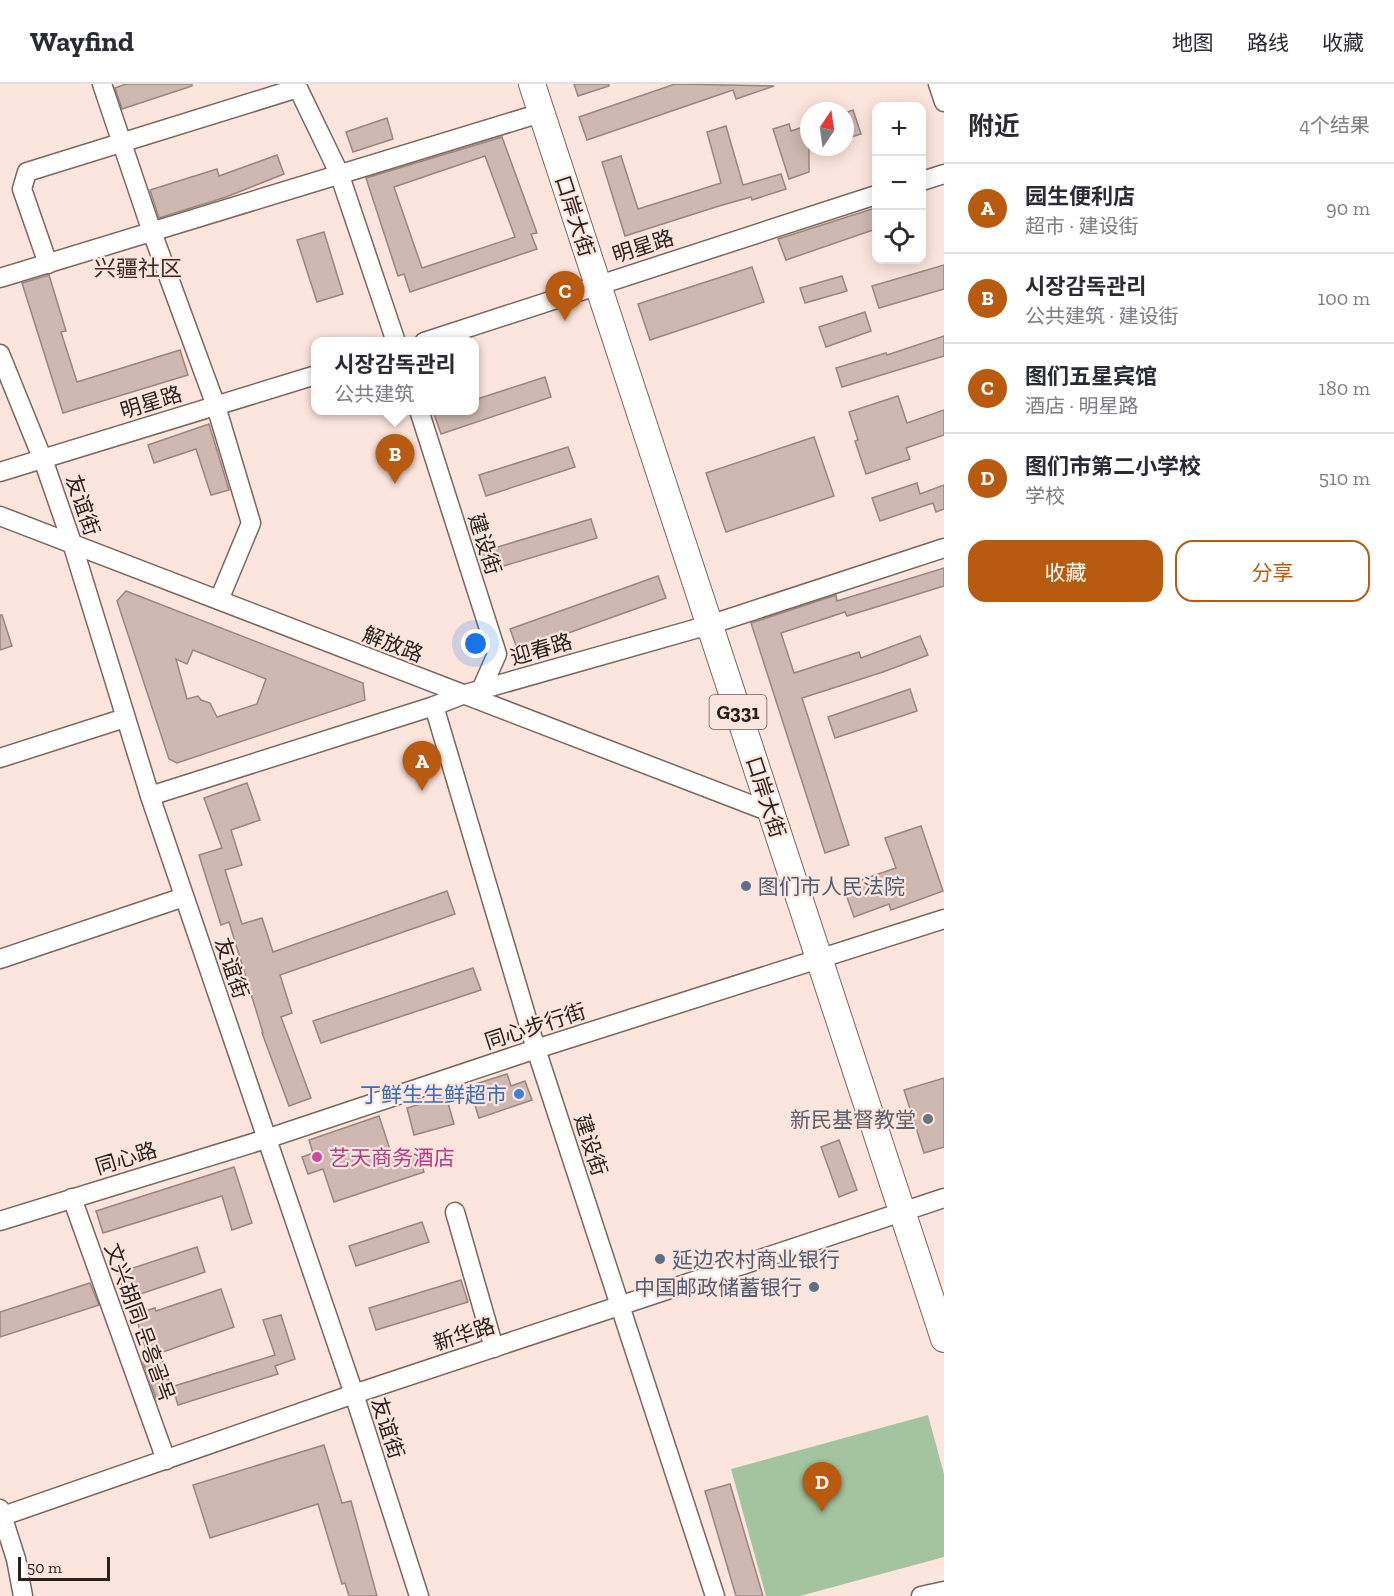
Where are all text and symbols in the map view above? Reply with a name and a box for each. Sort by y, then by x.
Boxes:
text: Wayfind [30,25,134,58]
text: 地图 [1172,30,1214,55]
text: 路线 [1247,30,1289,55]
text: 收藏 [1322,30,1364,55]
north arrow [800,102,854,156]
map controls [872,102,926,264]
button: + [872,102,926,156]
text: 附近 [968,110,1020,142]
text: 4个结果 [1299,113,1370,137]
button: − [872,156,926,210]
street label: 口岸大街 [550,172,600,260]
text: 园生便利店 [1025,183,1135,210]
text: A [981,196,994,220]
text: 90 m [1326,196,1370,220]
button: locate [872,210,926,264]
text: 超市 · 建设街 [1025,214,1138,238]
street label: 明星路 [609,224,677,268]
district label: 兴疆社区 [94,255,182,282]
pin: C [546,272,584,321]
text: 시장감독관리 [1025,273,1146,300]
text: B [981,286,994,310]
text: 100 m [1317,286,1370,310]
text: 公共建筑 · 建设街 [1025,304,1178,328]
popup [311,337,479,415]
text: 시장감독관리 [334,351,456,378]
text: 图们五星宾馆 [1025,363,1157,390]
text: C [981,376,994,400]
text: 180 m [1318,376,1370,400]
street label: 明星路 [117,381,185,423]
text: 公共建筑 [334,382,414,406]
text: 酒店 · 明星路 [1025,394,1138,418]
pin: B [376,434,414,484]
text: 图们市第二小学校 [1025,453,1201,480]
text: D [981,466,994,490]
text: 510 m [1319,466,1370,490]
street label: 友谊街 [61,471,105,539]
text: 学校 [1025,484,1065,508]
street label: 建设街 [463,510,507,578]
button: 收藏 [968,540,1163,602]
button: 分享 [1175,540,1370,602]
street label: 解放路 [359,621,427,667]
street label: 迎春路 [507,628,575,670]
your location [461,629,490,658]
road number: G331 [710,695,766,729]
pin: A [402,742,442,791]
street label: 口岸大街 [741,753,791,841]
place label: 图们市人民法院 [758,874,905,899]
marker: 图们市人民法院 [739,879,753,893]
street label: 友谊街 [210,934,254,1002]
street label: 同心步行街 [481,998,589,1054]
place label: 丁鲜生生鲜超市 [360,1082,507,1107]
marker: 丁鲜生生鲜超市 [512,1087,526,1101]
place label: 新民基督教堂 [790,1107,916,1132]
street label: 建设街 [569,1111,613,1179]
marker: 新民基督教堂 [921,1112,935,1126]
street label: 同心路 [92,1137,160,1179]
place label: 艺天商务酒店 [329,1145,455,1170]
marker: 艺天商务酒店 [310,1150,324,1164]
street label: 文兴胡同 문흥골목 [100,1240,180,1404]
place label: 延边农村商业银行 [672,1247,840,1272]
marker: 延边农村商业银行 [653,1252,667,1266]
place label: 中国邮政储蓄银行 [634,1275,802,1300]
marker: 中国邮政储蓄银行 [807,1280,821,1294]
street label: 新华路 [430,1312,498,1356]
street label: 友谊街 [366,1394,410,1462]
pin: D [802,1462,842,1512]
scale bar [18,1554,110,1582]
text: 50 m [27,1558,62,1577]

